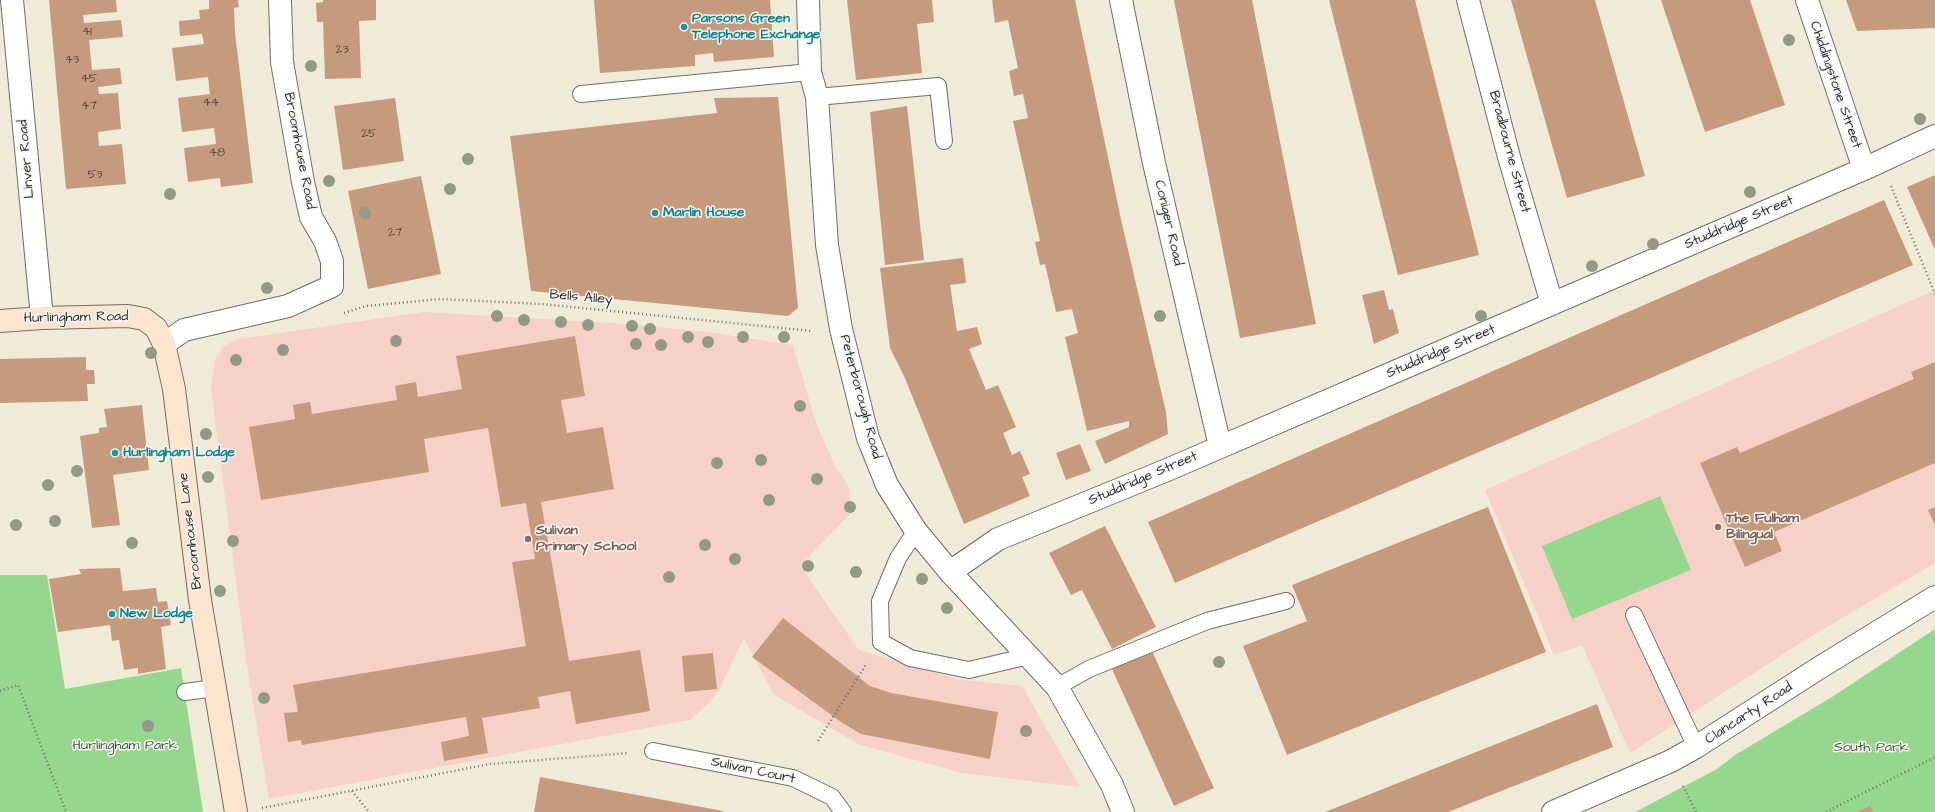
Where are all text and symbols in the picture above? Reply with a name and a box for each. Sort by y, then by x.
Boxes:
place label: Parsons Green Telephone Exchange [692,11,820,44]
street label: Chiddingstone Street [1805,19,1865,151]
marker: Parsons Green Telephone Exchange [679,22,689,32]
house number: 41 [82,25,92,39]
house number: 23 [336,43,348,57]
house number: 43 [65,53,79,67]
house number: 45 [81,72,97,86]
street label: Bradbourne Street [1485,89,1533,215]
street label: Broomhouse Road [279,91,319,211]
house number: 44 [203,96,219,110]
house number: 47 [81,99,97,113]
street label: Linver Road [15,119,39,199]
house number: 25 [361,127,377,141]
house number: 48 [209,146,225,160]
house number: 53 [88,168,102,182]
street label: Coniger Road [1150,179,1186,267]
street label: Studdridge Street [1682,192,1796,254]
place label: Marlin House [663,205,744,221]
marker: Marlin House [650,208,660,218]
house number: 27 [388,226,402,240]
street label: Bells Alley [549,287,613,309]
street label: Hurlingham Road [24,309,128,327]
street label: Studdridge Street [1384,321,1498,383]
street label: Peterborough Road [835,333,885,461]
place label: Hurlingham Lodge [123,445,235,461]
marker: Hurlingham Lodge [110,448,120,458]
street label: Studdridge Street [1086,448,1200,510]
street label: Broomhouse Lane [175,471,207,591]
place label: The Fulham Bilingual [1726,511,1799,544]
marker: The Fulham Bilingual [1713,522,1723,532]
place label: Sulivan Primary School [536,523,637,556]
marker: Sulivan Primary School [523,534,533,544]
place label: New Lodge [120,606,193,622]
marker: New Lodge [107,609,117,619]
street label: Clancarty Road [1702,679,1796,749]
park label: Hurlingham Park [73,738,177,754]
park label: South Park [1834,740,1908,756]
street label: Sulivan Court [709,754,797,788]

